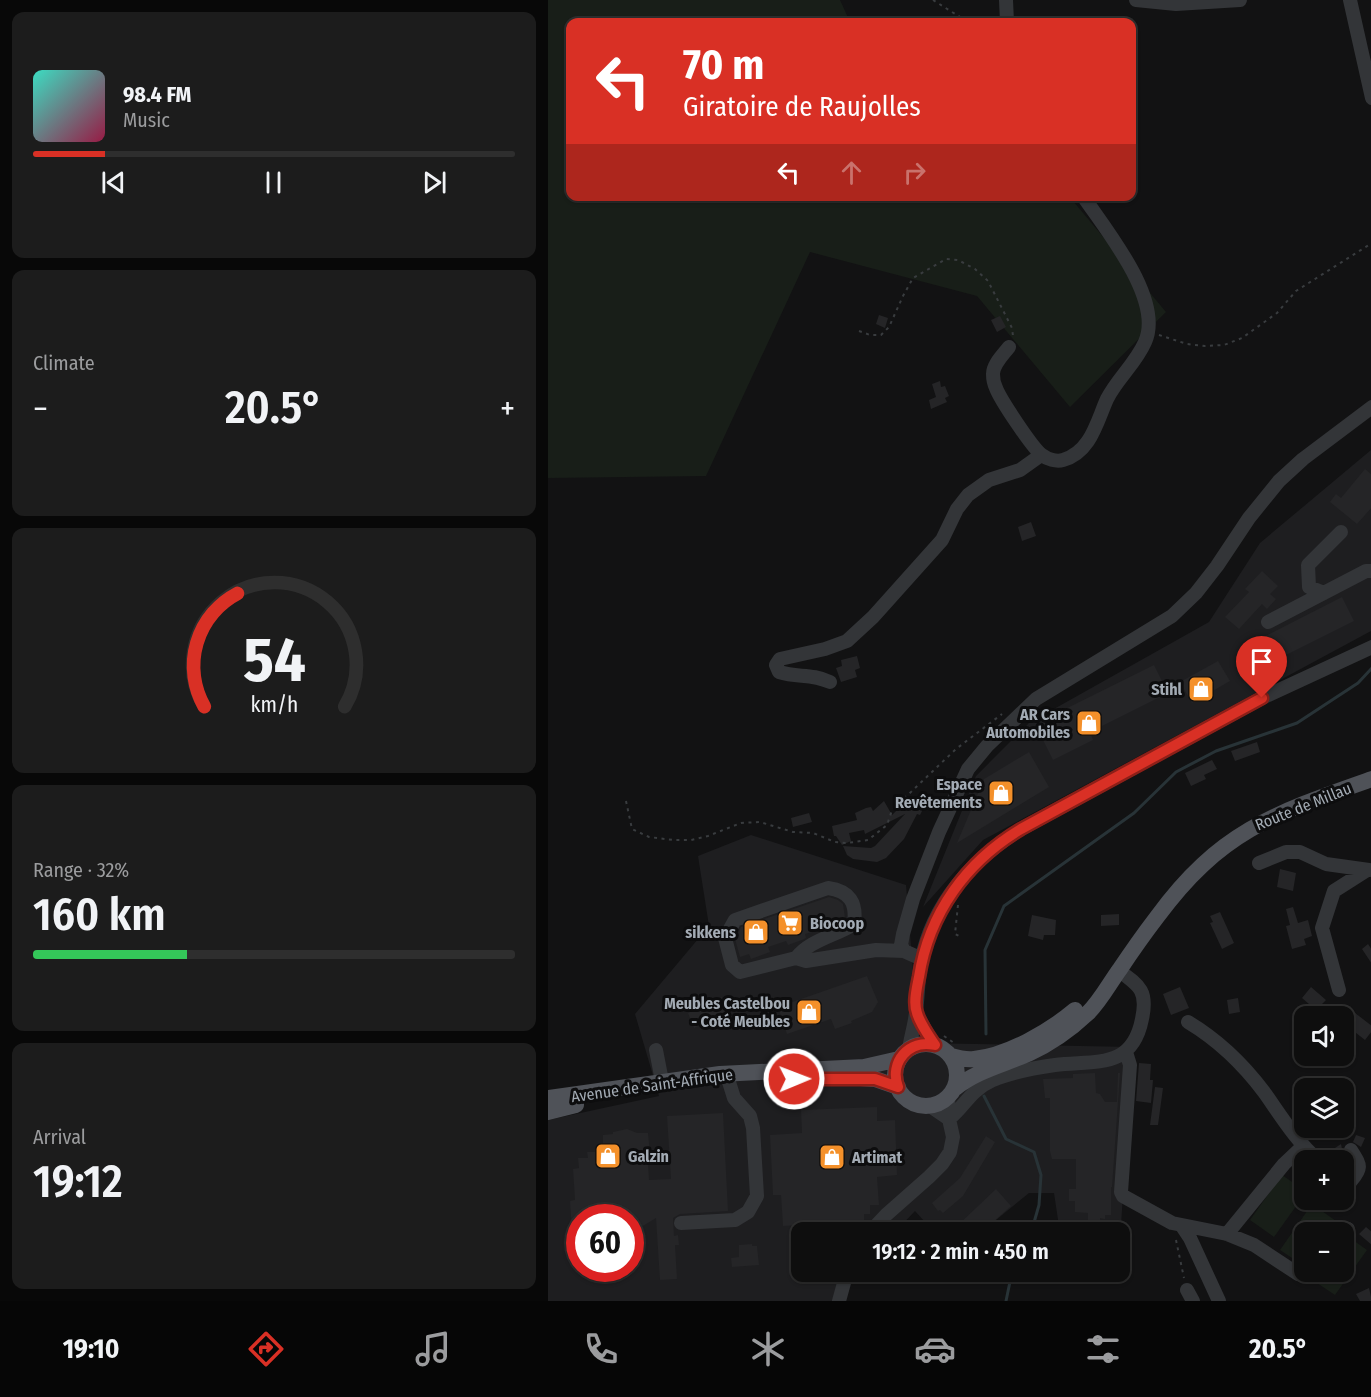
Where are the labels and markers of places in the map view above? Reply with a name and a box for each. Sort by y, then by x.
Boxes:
pin [1236,636,1287,698]
shop icon: Stihl [1186,674,1216,704]
place label: Stihl [1151,680,1183,699]
place label: AR Cars Automobiles [985,705,1070,742]
shop icon: AR Cars Automobiles [1074,708,1104,738]
place label: Espace Revêtements [895,775,982,812]
shop icon: Espace Revêtements [986,778,1016,808]
supermarket icon: Biocoop [775,908,805,938]
place label: Biocoop [810,914,864,933]
shop icon: sikkens [741,917,771,947]
place label: sikkens [685,923,736,942]
place label: Meubles Castelbou - Coté Meubles [664,994,790,1031]
shop icon: Meubles Castelbou - Coté Meubles [794,997,824,1027]
shop icon: Galzin [593,1141,623,1171]
shop icon: Artimat [817,1142,847,1172]
place label: Galzin [628,1147,669,1166]
place label: Artimat [851,1148,902,1167]

